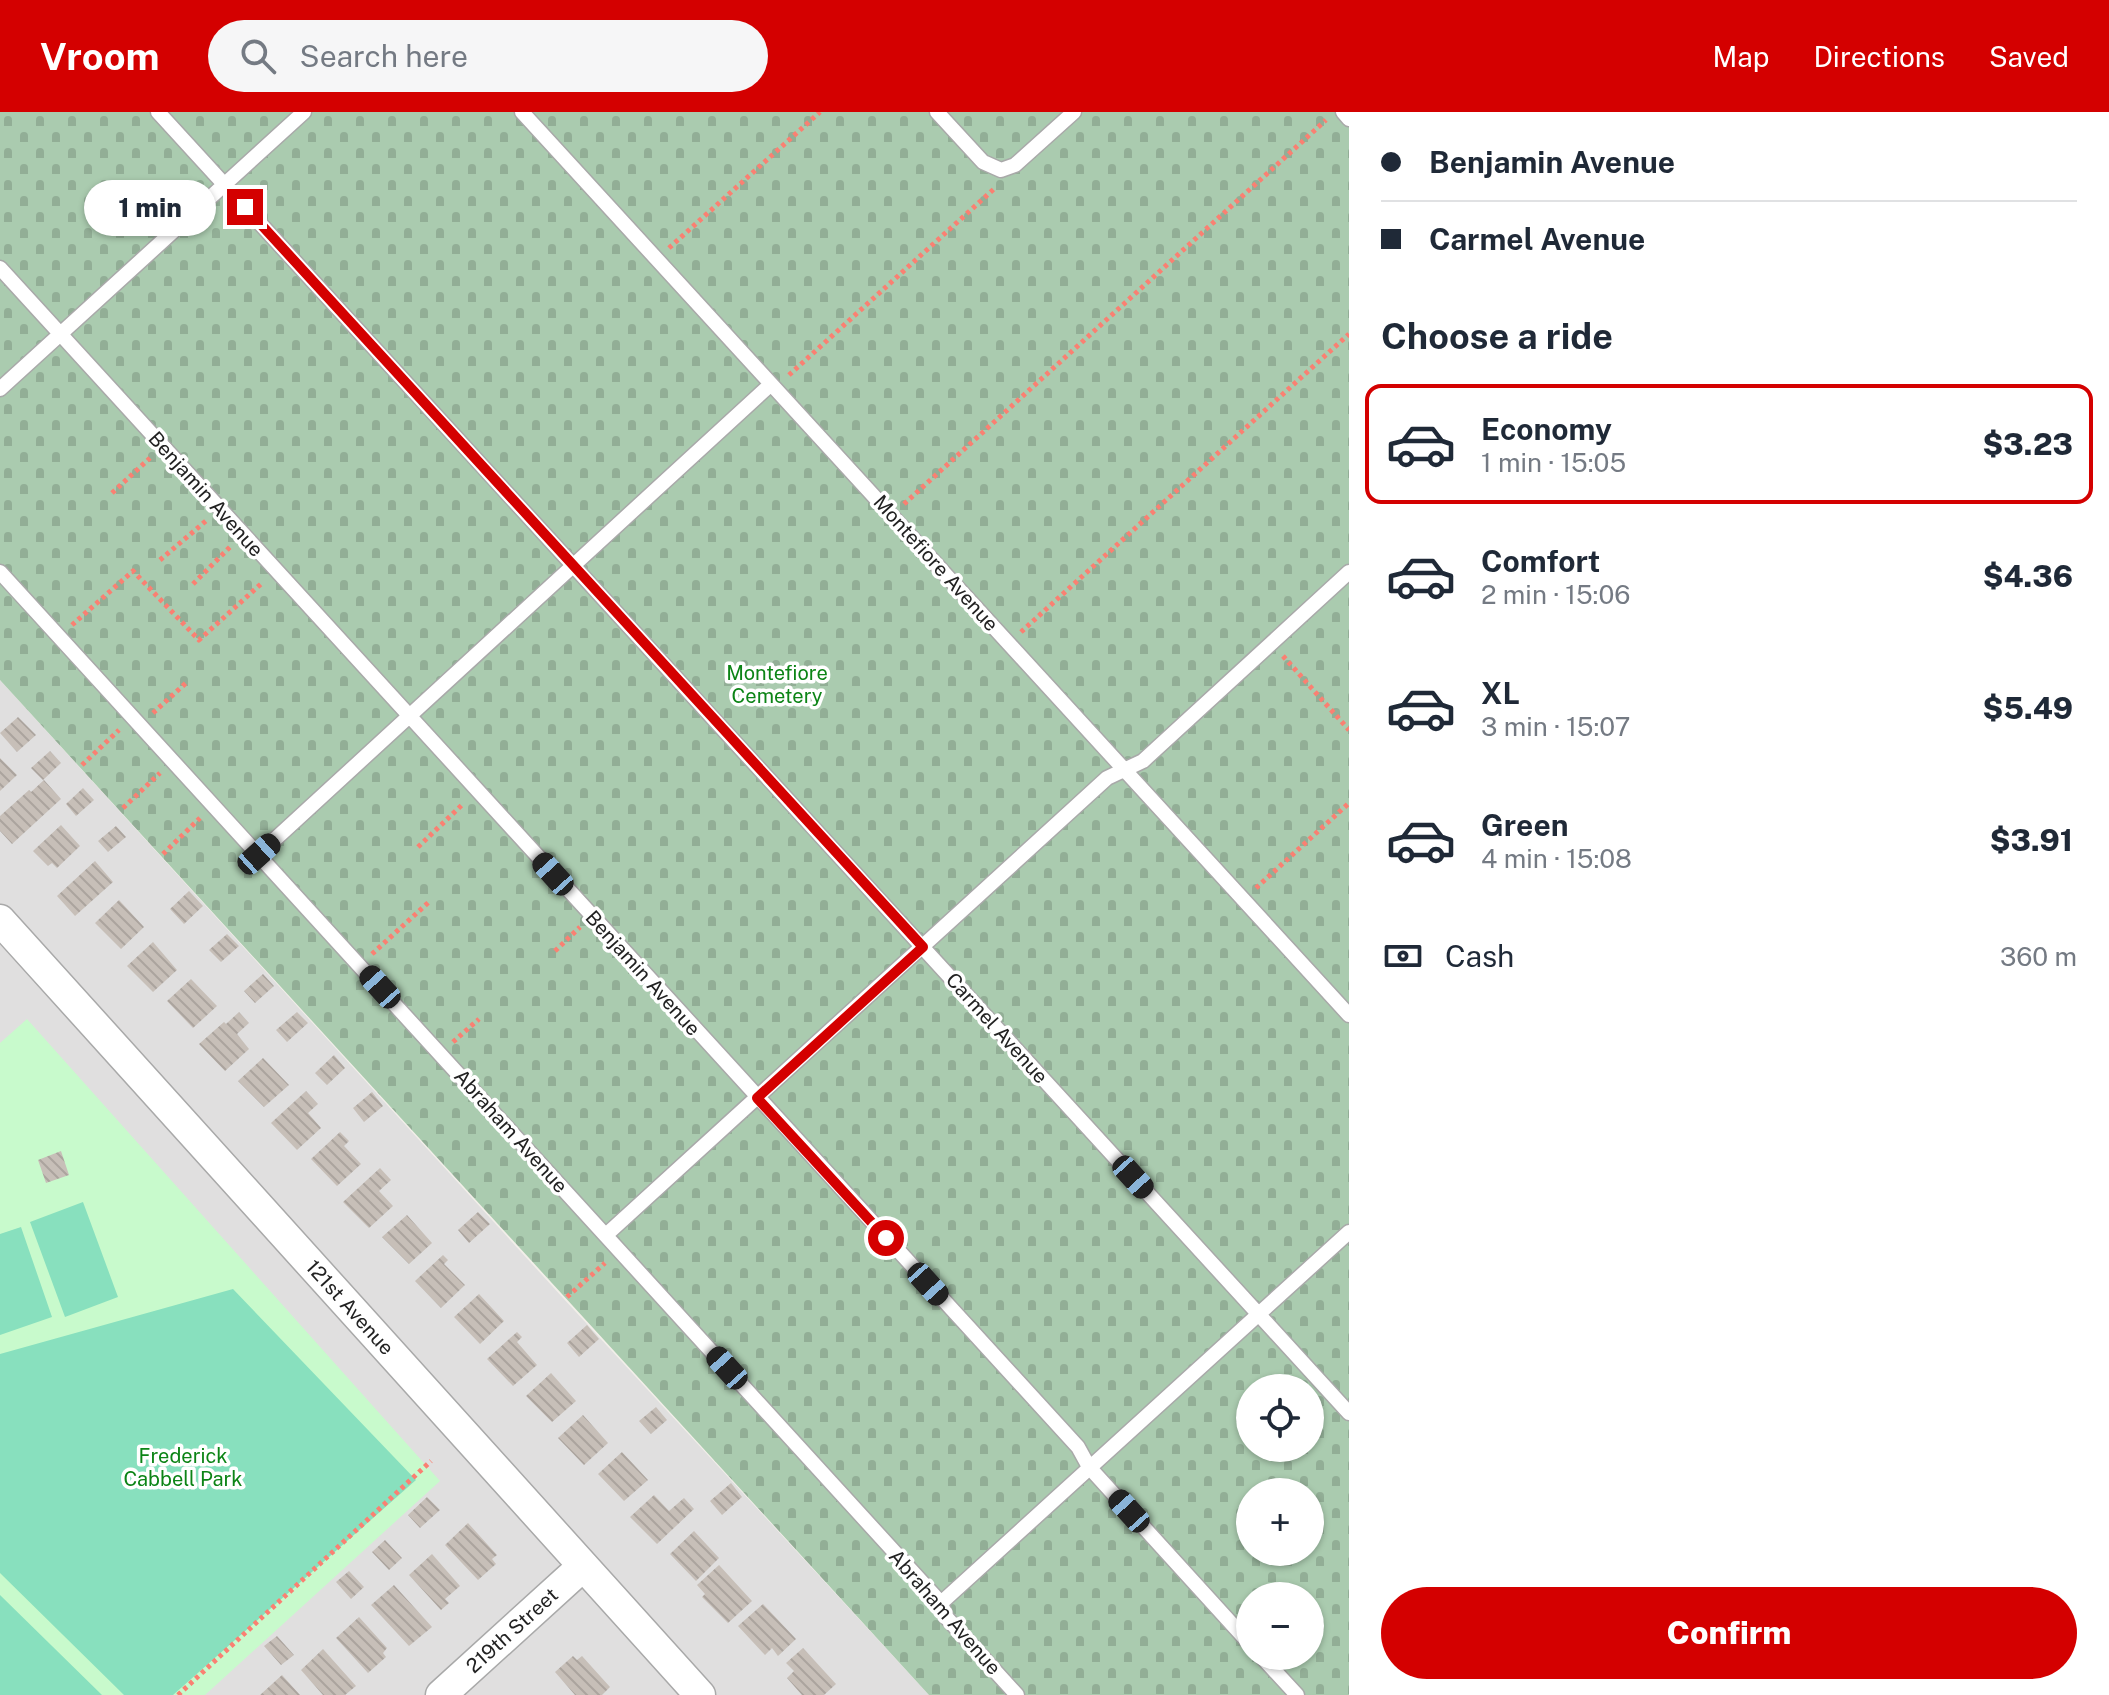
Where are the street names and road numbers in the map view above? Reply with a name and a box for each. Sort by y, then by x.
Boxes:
street label: Benjamin Avenue [144,426,268,562]
street label: Montefiore Avenue [869,490,1003,636]
street label: Benjamin Avenue [581,905,705,1041]
street label: Carmel Avenue [941,968,1053,1088]
street label: Abraham Avenue [449,1064,573,1198]
street label: 121st Avenue [301,1255,399,1360]
street label: Abraham Avenue [884,1544,1006,1680]
street label: 219th Street [461,1583,563,1678]

